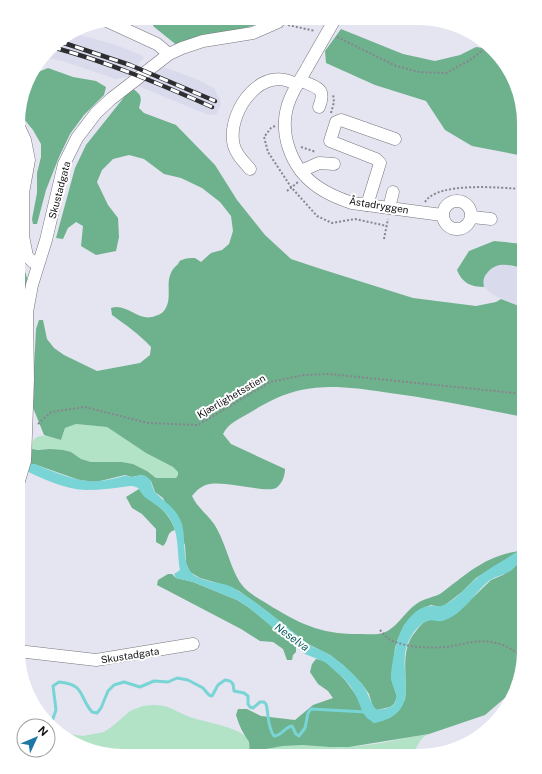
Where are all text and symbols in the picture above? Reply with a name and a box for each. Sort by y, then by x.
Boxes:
street label: Skustadgata [46,160,72,220]
street label: Åstadryggen [348,194,410,216]
street label: Kjærlighetsstien [195,371,268,420]
water label: Neselva [273,621,312,653]
street label: Skustadgata [100,644,160,666]
north arrow [16,718,56,758]
text: N [36,724,50,738]

